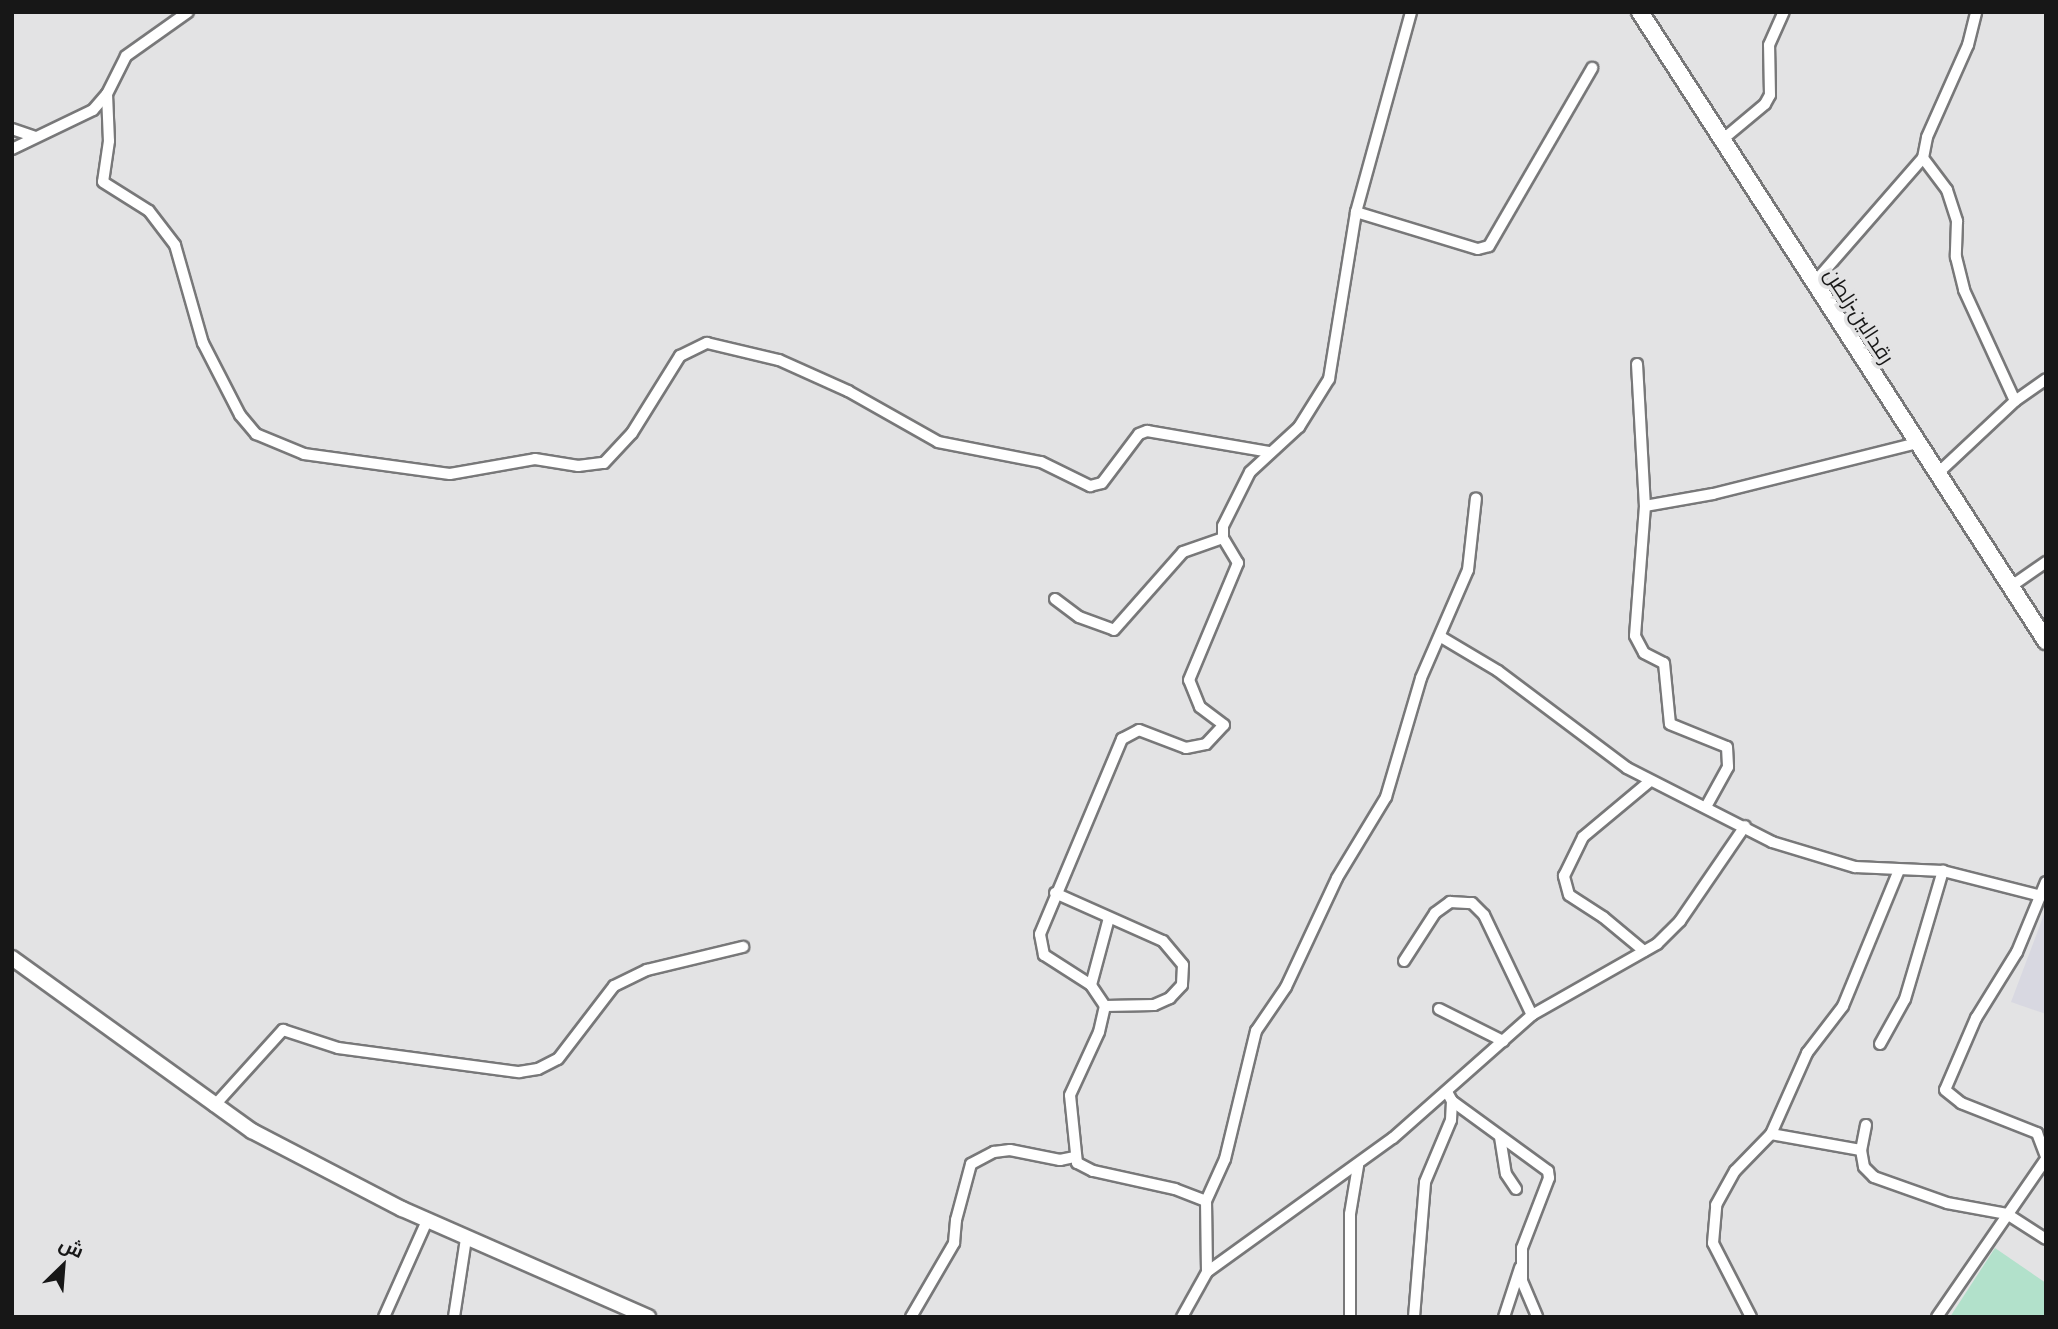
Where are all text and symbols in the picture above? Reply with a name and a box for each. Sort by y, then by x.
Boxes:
street label: رقدالين-زلطن [1819,263,1899,369]
text: ش [55,1230,88,1264]
north arrow [28,1231,98,1301]

